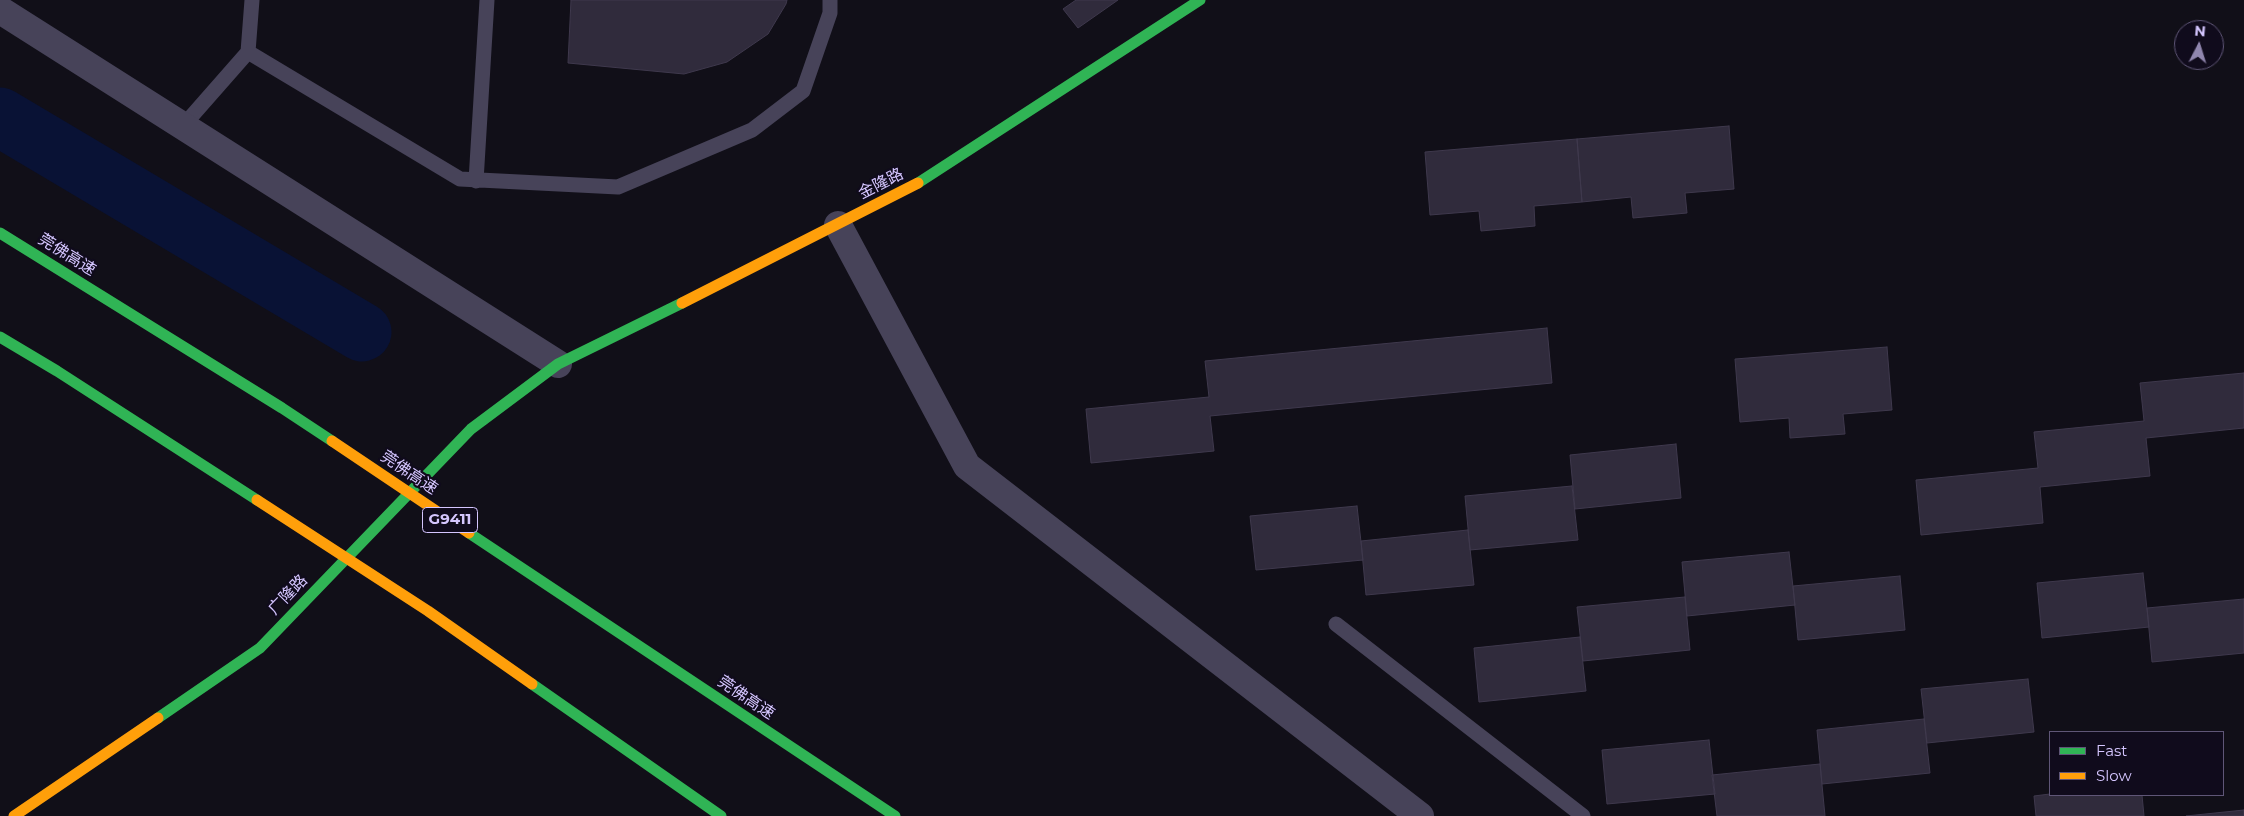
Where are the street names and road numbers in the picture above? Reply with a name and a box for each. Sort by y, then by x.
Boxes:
street label: 金隆路 [855,165,907,203]
street label: 莞佛高速 [35,230,99,280]
street label: 莞佛高速 [377,447,441,499]
road number: G9411 [422,508,478,532]
street label: 广隆路 [264,571,312,619]
street label: 莞佛高速 [714,672,778,724]

